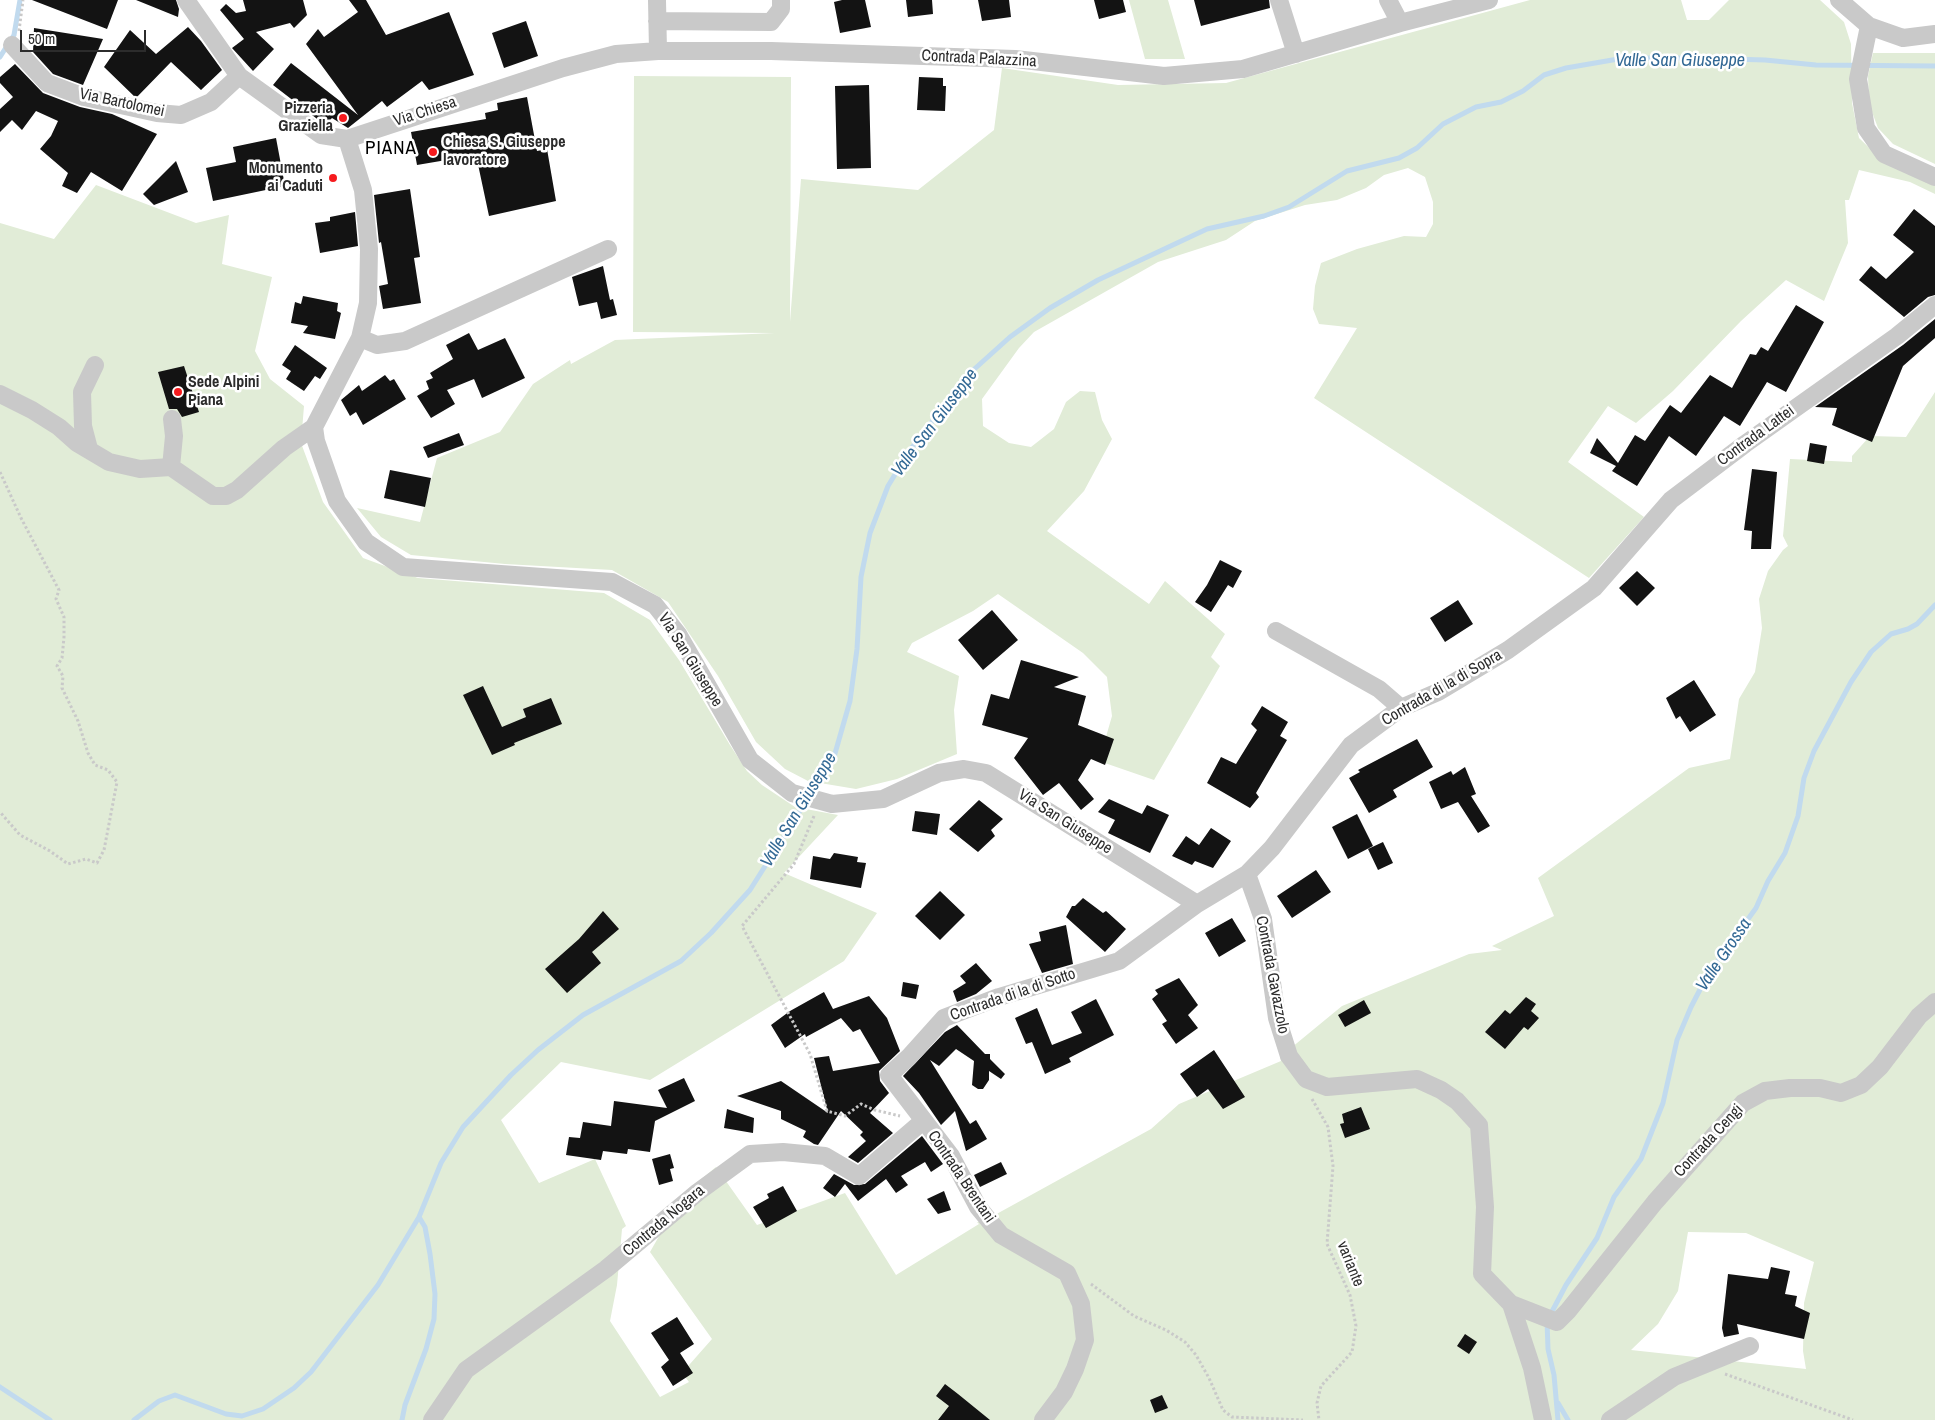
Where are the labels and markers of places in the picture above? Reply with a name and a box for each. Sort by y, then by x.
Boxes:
place label: Pizzeria Graziella [278,99,333,137]
marker: Pizzeria Graziella [337,112,349,124]
place label: Chiesa S. Giuseppe lavoratore [443,133,566,171]
marker: Chiesa S. Giuseppe lavoratore [427,146,439,158]
place label: Monumento ai Caduti [249,159,323,197]
marker: Monumento ai Caduti [327,172,339,184]
place label: Sede Alpini Piana [188,373,259,411]
marker: Sede Alpini Piana [172,386,184,398]

